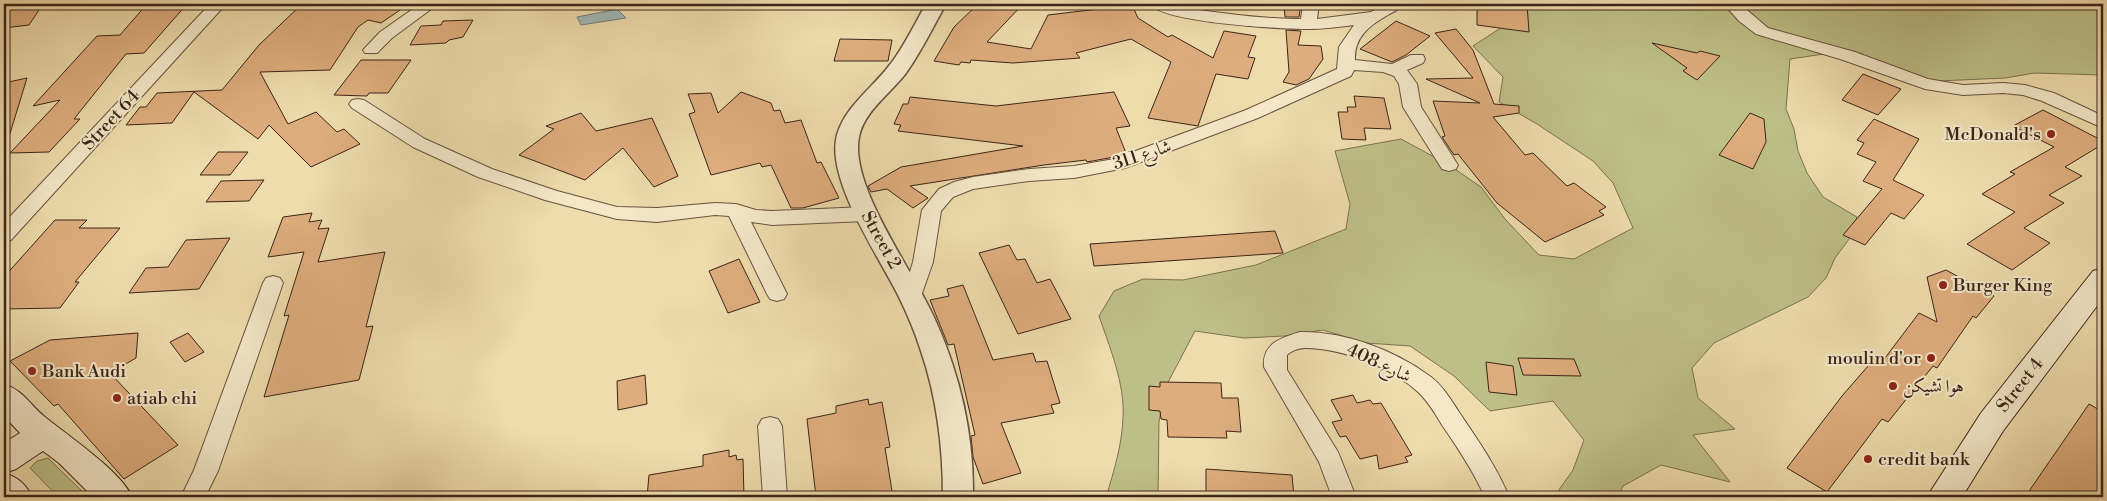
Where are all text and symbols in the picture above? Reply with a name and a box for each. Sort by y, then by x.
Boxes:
street label: Street 64 [77,85,145,155]
place label: McDonald's [1945,123,2041,146]
marker: McDonald's [2045,128,2057,140]
street label: شارع 311 [1110,135,1175,178]
street label: Street 2 [856,207,906,273]
place label: Burger King [1952,274,2053,297]
marker: Burger King [1937,279,1949,291]
street label: شارع 408 [1342,338,1415,391]
place label: moulin d'or [1827,347,1921,370]
marker: moulin d'or [1925,352,1937,364]
street label: Street 4 [1991,353,2049,417]
place label: Bank Audi [41,360,126,383]
marker: Bank Audi [26,365,38,377]
place label: هوا تشيكن [1903,375,1964,398]
marker: هوا تشيكن [1887,380,1899,392]
place label: atiab chi [127,387,197,410]
marker: atiab chi [111,392,123,404]
place label: credit bank [1878,448,1971,471]
marker: credit bank [1862,453,1874,465]

